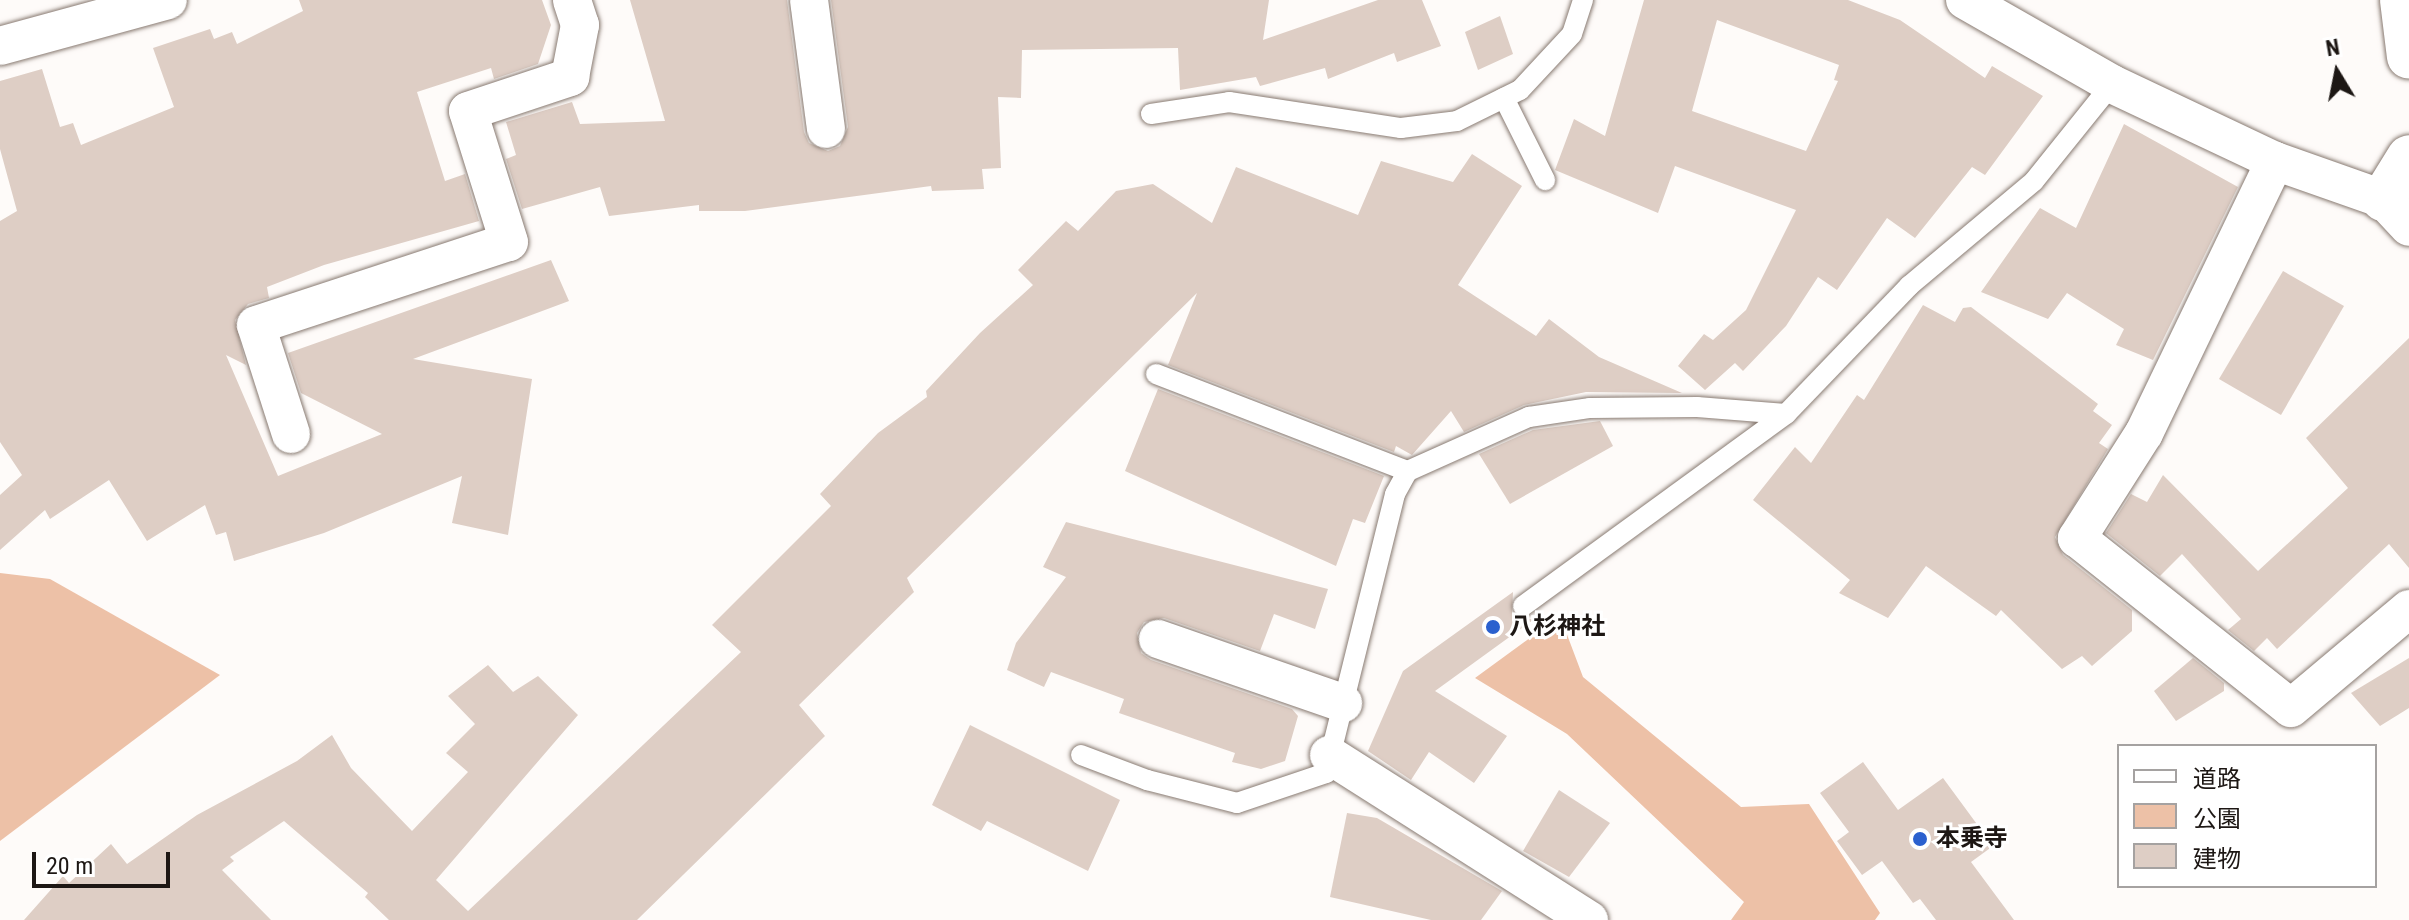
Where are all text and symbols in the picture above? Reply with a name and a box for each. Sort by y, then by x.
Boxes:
north arrow [2297,32,2377,112]
text: N [2324,34,2342,61]
place label: 八杉神社 [1509,613,1605,641]
marker: 八杉神社 [1484,618,1502,636]
legend [2117,744,2377,888]
text: 道路 [2193,765,2241,793]
text: 公園 [2193,805,2241,833]
place label: 本乗寺 [1936,825,2008,853]
marker: 本乗寺 [1911,830,1929,848]
scale bar [36,836,174,886]
text: 建物 [2193,845,2241,873]
text: 20 m [46,852,93,880]

